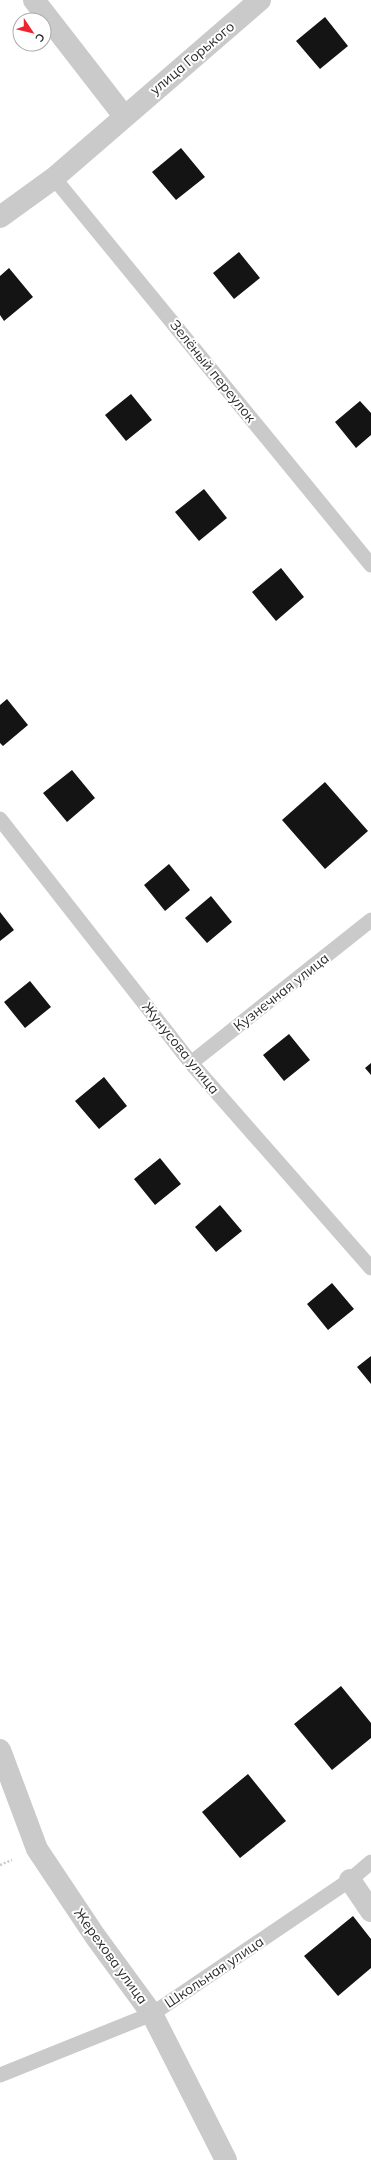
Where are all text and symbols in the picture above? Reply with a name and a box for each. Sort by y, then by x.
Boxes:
north arrow [12,12,52,52]
street label: улица Горького [146,17,238,99]
text: С [32,31,48,45]
street label: Зелёный переулок [166,316,260,426]
street label: Кузнечная улица [230,949,332,1035]
street label: Жунусова улица [138,998,224,1098]
street label: Жерехова улица [70,1905,152,2007]
street label: Школьная улица [161,1932,267,2012]

